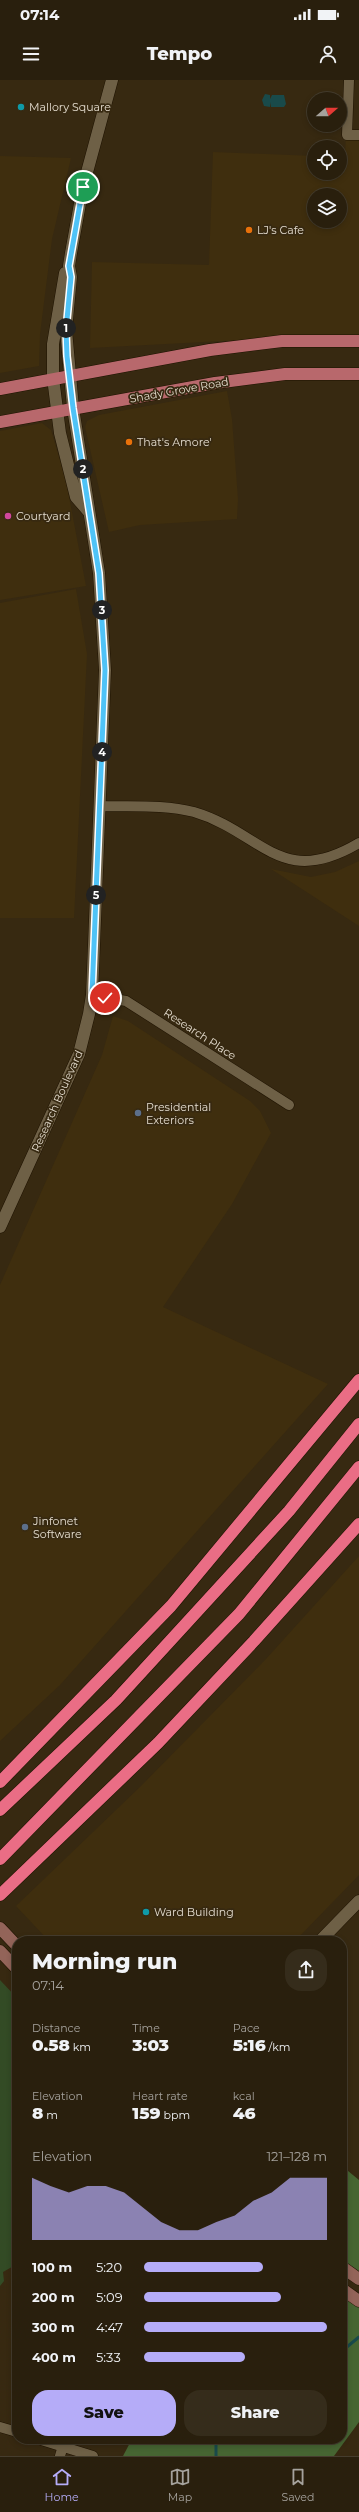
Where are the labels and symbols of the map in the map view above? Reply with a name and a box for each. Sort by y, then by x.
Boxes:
north arrow [307,92,347,132]
place label: Mallory Square [29,100,111,114]
marker: Mallory Square [16,102,26,112]
pin [66,170,100,204]
place label: LJ's Cafe [257,223,304,237]
marker: LJ's Cafe [244,225,254,235]
pin: 1 [56,318,76,338]
street label: Shady Grove Road [128,374,230,406]
place label: That's Amore' [137,435,212,449]
marker: That's Amore' [124,437,134,447]
pin: 2 [73,459,93,479]
place label: Courtyard [16,509,70,523]
marker: Courtyard [3,511,13,521]
pin: 3 [92,600,112,620]
pin: 4 [92,742,112,762]
pin: 5 [86,885,106,905]
pin [88,981,122,1015]
street label: Research Place [161,1005,239,1063]
street label: Research Boulevard [28,1048,86,1154]
place label: Presidential Exteriors [146,1100,211,1127]
marker: Presidential Exteriors [133,1108,143,1118]
place label: Jinfonet Software [32,1514,82,1541]
marker: Jinfonet Software [20,1522,30,1532]
place label: Ward Building [154,1905,234,1919]
marker: Ward Building [141,1907,151,1917]

